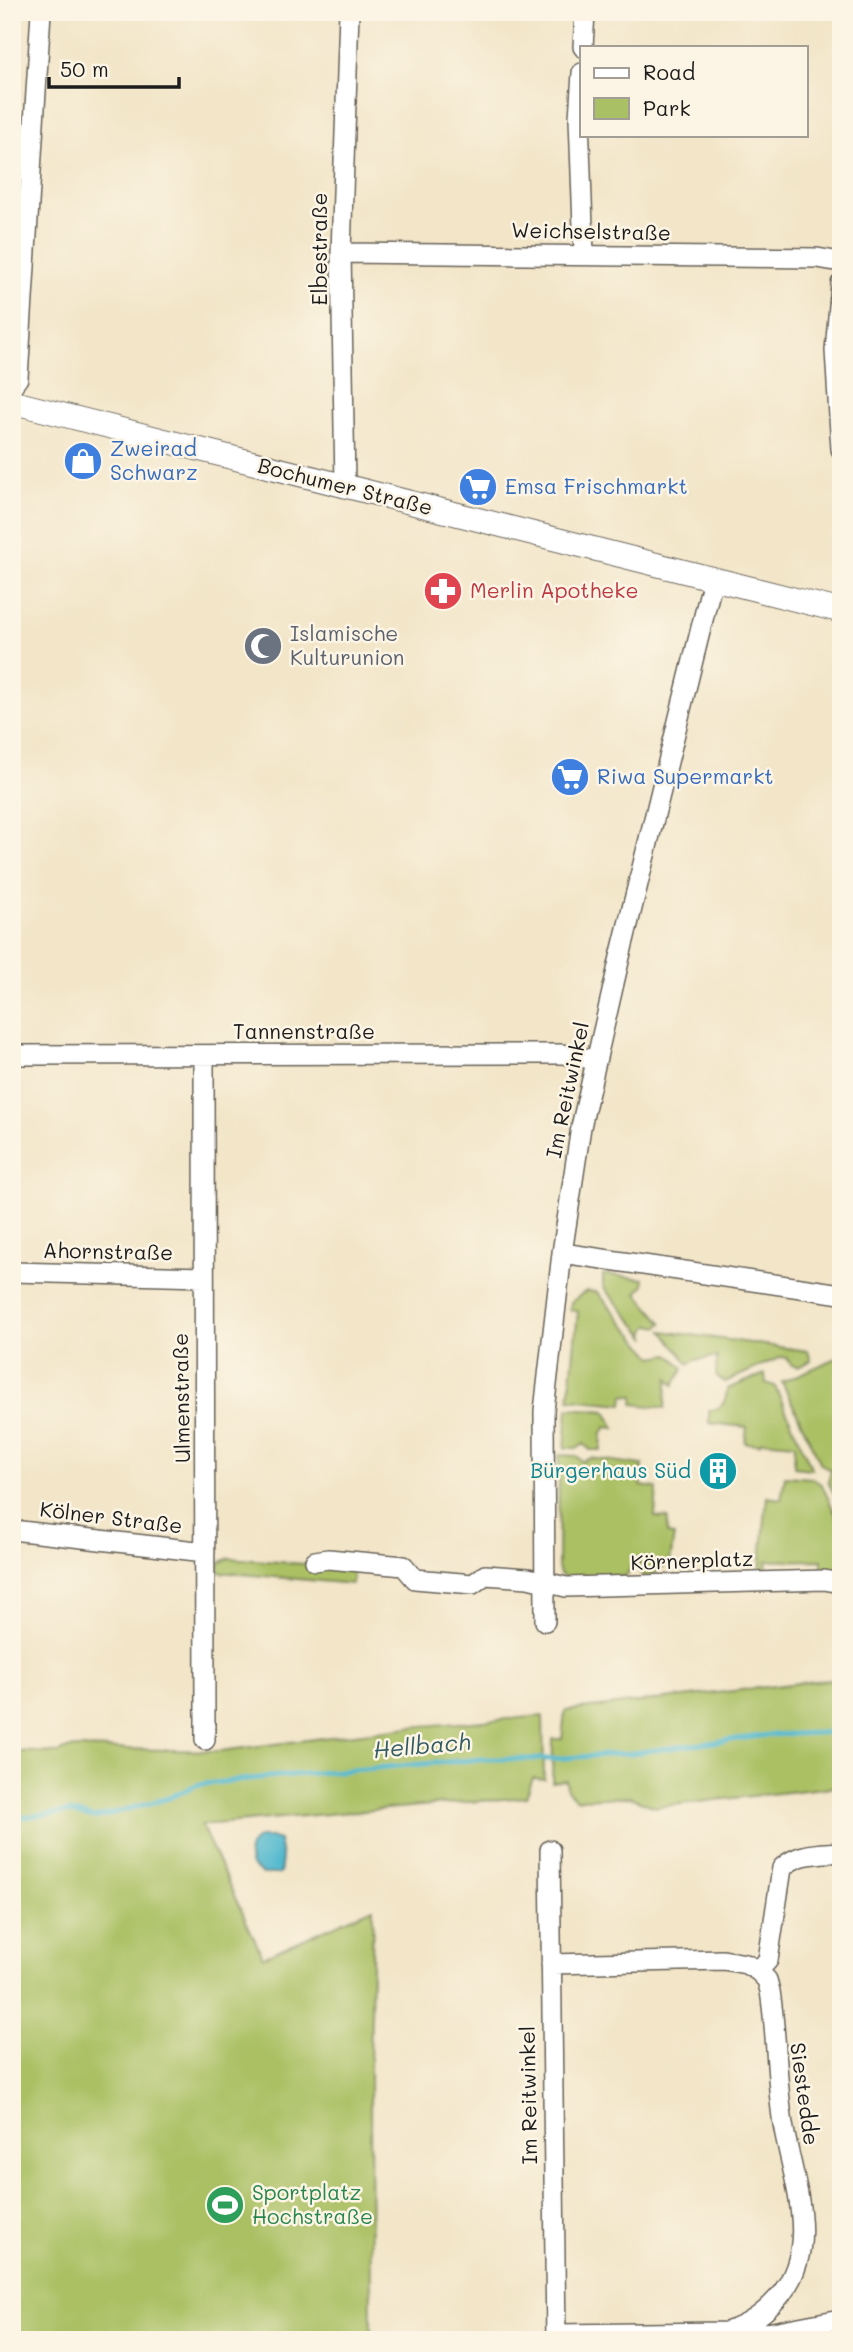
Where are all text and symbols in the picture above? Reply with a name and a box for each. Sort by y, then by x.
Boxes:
scale bar [49,46,178,90]
legend [580,46,808,136]
text: 50 m [60,55,109,82]
text: Road [643,58,695,85]
text: Park [643,94,691,121]
street label: Elbestraße [305,192,332,306]
street label: Weichselstraße [511,216,671,245]
place label: Zweirad Schwarz [110,434,198,485]
shop icon: Zweirad Schwarz [62,440,104,482]
street label: Bochumer Straße [255,451,436,520]
supermarket icon: Emsa Frischmarkt [457,466,499,508]
place label: Emsa Frischmarkt [505,472,688,499]
pharmacy icon: Merlin Apotheke [422,570,464,612]
place label: Merlin Apotheke [470,576,639,603]
place label: Islamische Kulturunion [290,619,404,670]
mosque icon: Islamische Kulturunion [242,625,284,667]
supermarket icon: Riwa Supermarkt [549,756,591,798]
place label: Riwa Supermarkt [597,762,774,789]
street label: Tannenstraße [233,1017,375,1044]
street label: Im Reitwinkel [539,1019,594,1160]
street label: Ahornstraße [43,1236,173,1265]
street label: Ulmenstraße [166,1333,195,1463]
building icon: Bürgerhaus Süd [697,1450,739,1492]
place label: Bürgerhaus Süd [530,1456,691,1483]
street label: Kölner Straße [38,1494,184,1539]
street label: Körnerplatz [630,1544,754,1575]
water label: Hellbach [372,1726,472,1764]
street label: Im Reitwinkel [513,2026,542,2165]
street label: Siestedde [785,2041,826,2147]
place label: Sportplatz Hochstraße [252,2178,373,2229]
sports icon: Sportplatz Hochstraße [204,2184,246,2226]

